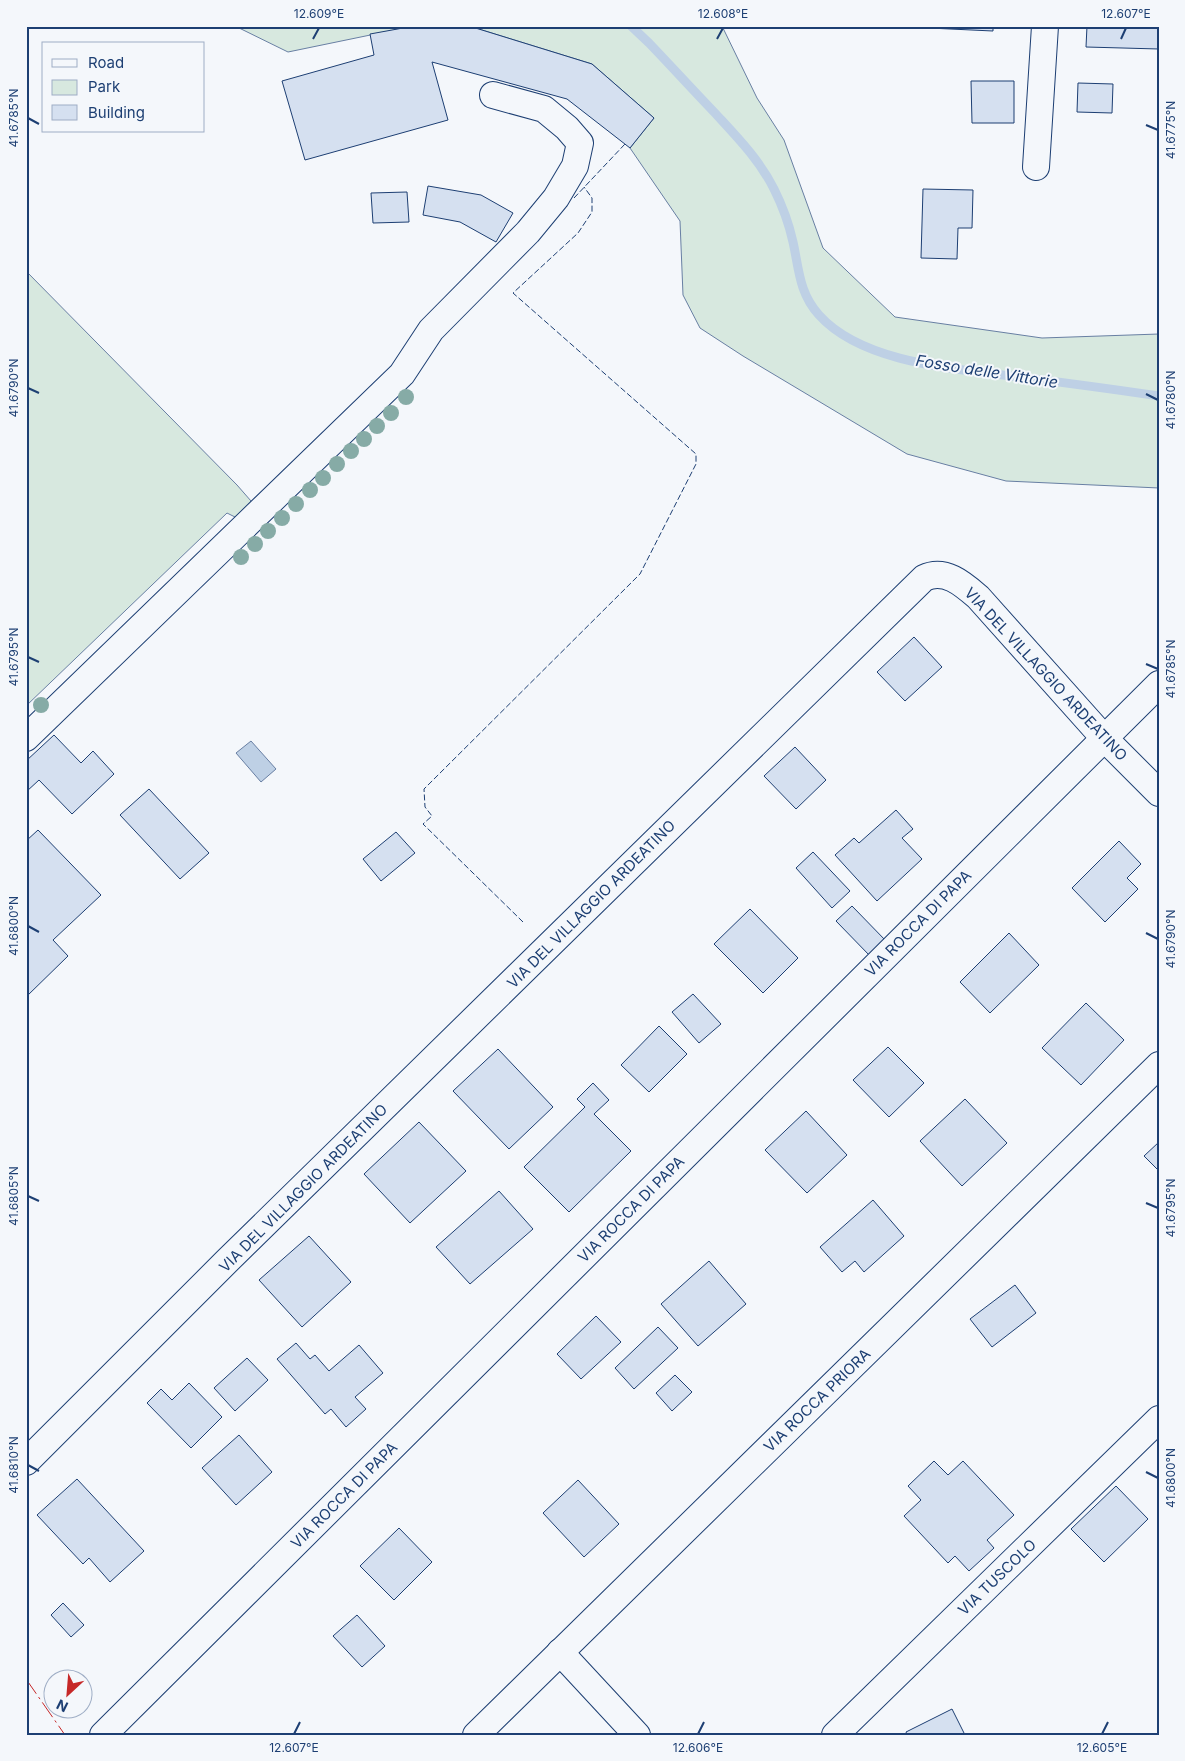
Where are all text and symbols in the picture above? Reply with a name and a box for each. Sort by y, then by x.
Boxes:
text: 12.609°E [294,6,344,21]
text: 12.608°E [698,6,748,21]
text: 12.607°E [1101,6,1151,21]
legend [42,42,205,132]
text: Road [88,53,124,72]
text: Park [88,77,121,96]
text: 41.6785°N [6,89,21,147]
text: 41.6775°N [1163,101,1178,159]
text: Building [88,103,145,122]
water label: Fosso delle Vittorie [914,350,1060,392]
text: 41.6790°N [6,358,21,418]
text: 41.6780°N [1163,370,1178,430]
street label: VIA DEL VILLAGGIO ARDEATINO [961,583,1131,765]
text: 41.6795°N [6,628,21,686]
text: 41.6785°N [1163,640,1178,698]
street label: VIA DEL VILLAGGIO ARDEATINO [503,816,679,992]
street label: VIA ROCCA DI PAPA [861,866,975,980]
text: 41.6800°N [6,896,21,956]
text: 41.6790°N [1163,909,1178,969]
street label: VIA DEL VILLAGGIO ARDEATINO [215,1100,391,1276]
street label: VIA ROCCA DI PAPA [574,1152,688,1266]
text: 41.6805°N [6,1166,21,1226]
text: 41.6795°N [1163,1179,1178,1237]
street label: VIA ROCCA PRIORA [760,1344,874,1456]
text: 41.6810°N [6,1436,21,1494]
street label: VIA ROCCA DI PAPA [287,1438,401,1552]
text: 41.6800°N [1163,1448,1178,1508]
street label: VIA TUSCOLO [954,1535,1040,1619]
north arrow [42,1668,92,1718]
text: N [54,1696,71,1716]
text: 12.607°E [269,1740,319,1755]
text: 12.606°E [673,1740,723,1755]
text: 12.605°E [1077,1740,1127,1755]

